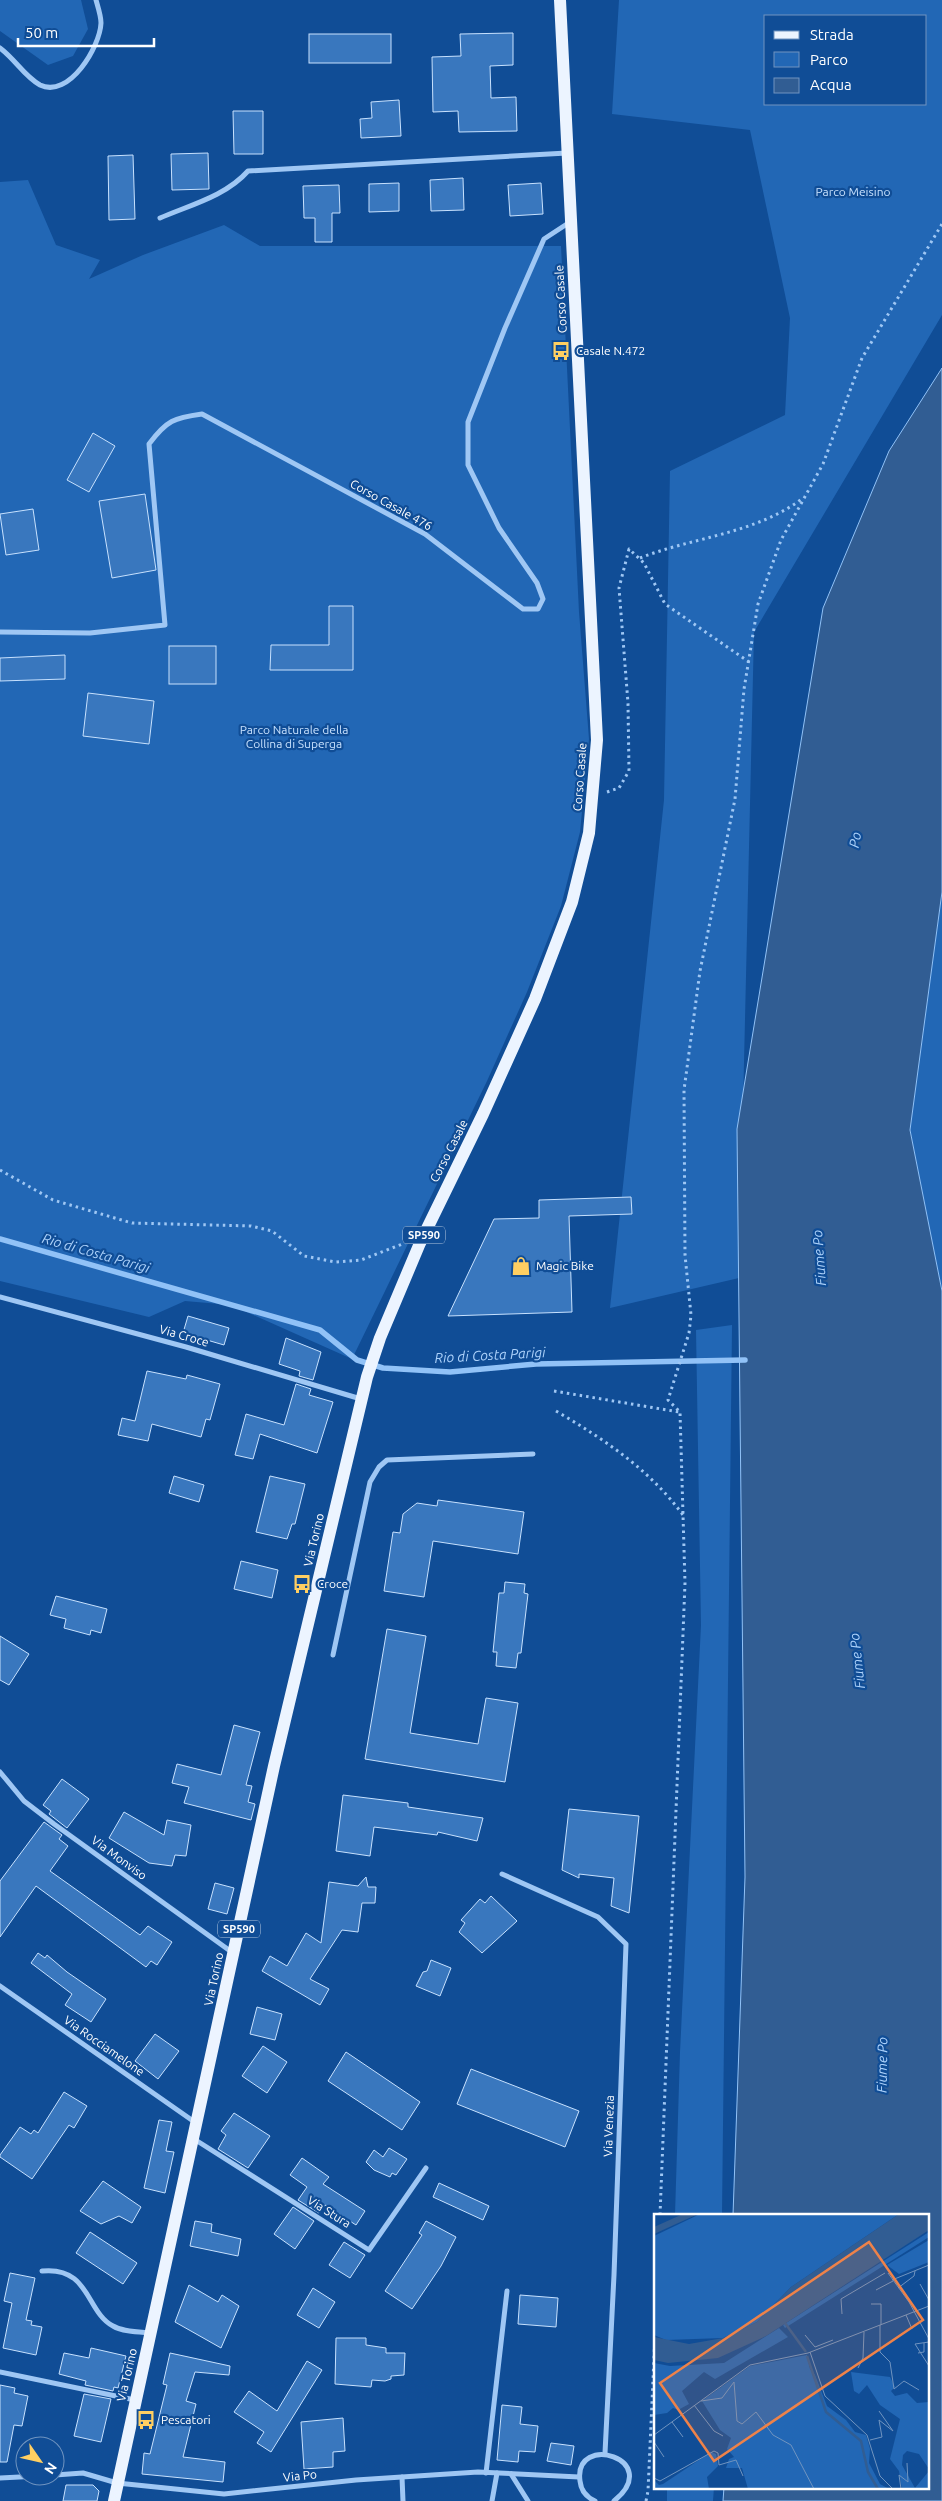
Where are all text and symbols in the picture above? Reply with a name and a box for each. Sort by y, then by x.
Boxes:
scale bar [18,15,154,47]
legend [764,15,927,105]
text: 50 m [25,24,58,41]
text: Strada [810,26,854,43]
text: Parco [810,51,848,68]
text: Acqua [810,76,852,93]
park label: Parco Meisino [815,185,891,198]
street label: Corso Casale [552,264,569,334]
bus stop icon: Casale N.472 [550,340,572,362]
place label: Casale N.472 [576,344,645,357]
street label: Corso Casale 476 [348,477,435,533]
park label: Parco Naturale della Collina di Superga [240,723,348,750]
street label: Corso Casale [571,742,588,812]
water label: Po [846,830,864,849]
street label: Corso Casale [427,1117,470,1184]
road number: SP590 [403,1226,445,1244]
water label: Fiume Po [809,1229,829,1287]
water label: Rio di Costa Parigi [40,1230,152,1276]
shop icon: Magic Bike [510,1255,532,1277]
place label: Magic Bike [536,1259,594,1272]
street label: Via Croce [158,1322,210,1349]
water label: Rio di Costa Parigi [434,1344,546,1366]
street label: Via Torino [301,1512,326,1568]
bus stop icon: Croce [291,1573,313,1595]
place label: Croce [317,1577,348,1590]
water label: Fiume Po [846,1632,868,1690]
street label: Via Monviso [89,1833,149,1882]
road number: SP590 [218,1920,260,1938]
street label: Via Torino [202,1951,226,2007]
street label: Via Rocciamelone [62,2013,147,2078]
water label: Fiume Po [874,2036,890,2093]
street label: Via Venezia [601,2095,616,2157]
street label: Via Stura [305,2193,353,2230]
inset map [654,2214,930,2488]
street label: Via Torino [114,2347,139,2403]
bus stop icon: Pescatori [135,2409,157,2431]
place label: Pescatori [161,2413,211,2426]
north arrow [15,2436,65,2486]
text: N [41,2459,60,2477]
street label: Via Po [282,2467,317,2484]

